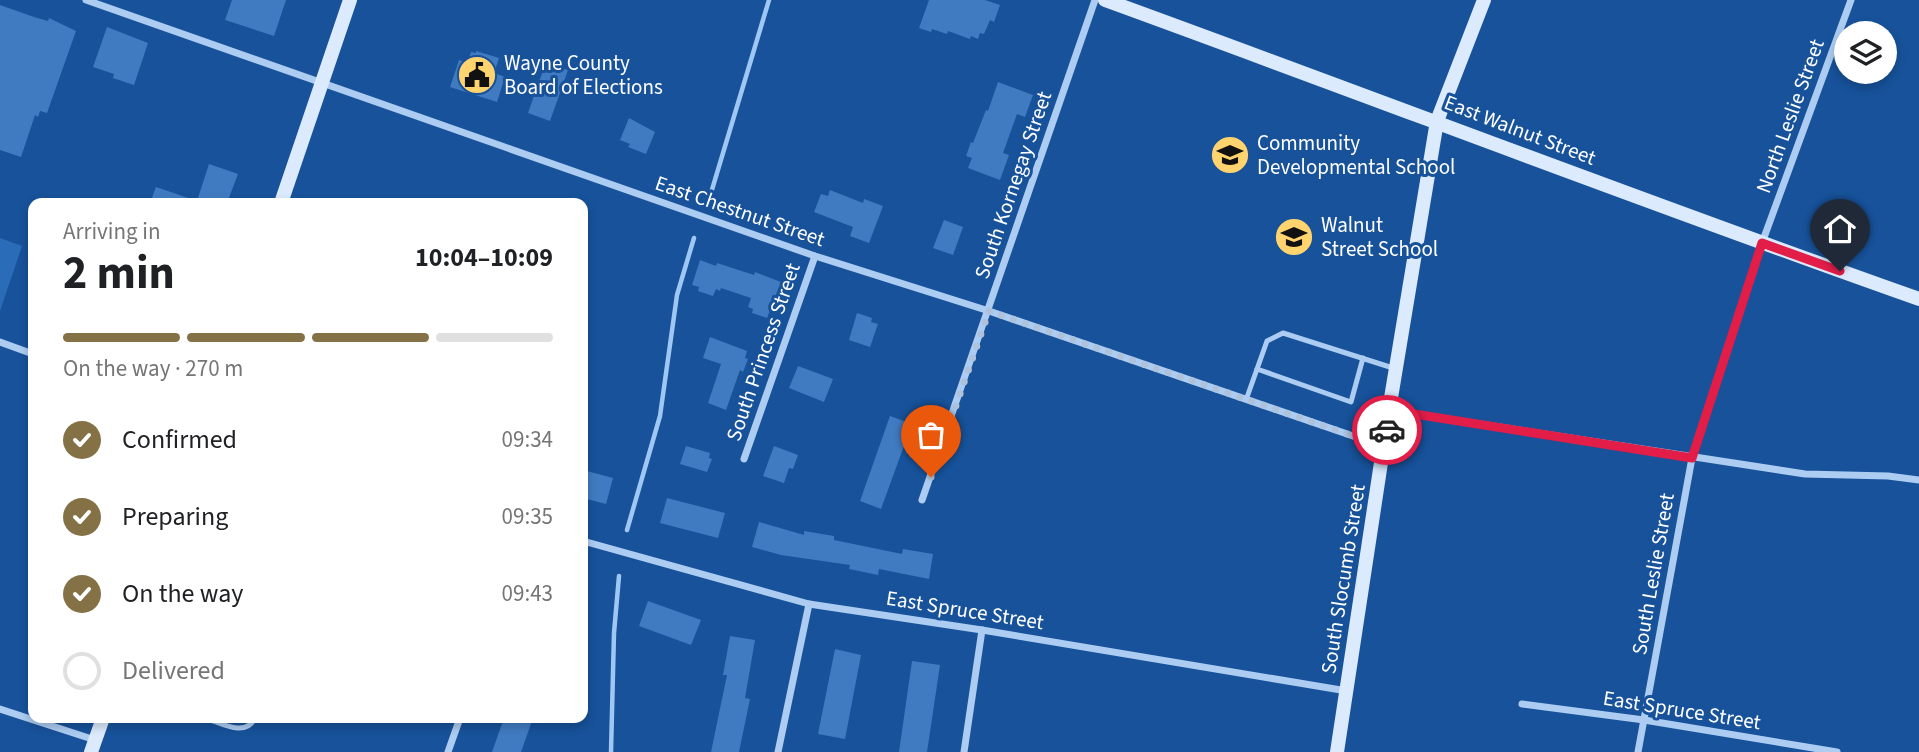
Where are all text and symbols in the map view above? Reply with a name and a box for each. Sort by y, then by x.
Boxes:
map controls [1834,21,1897,84]
button: layers [1834,21,1897,84]
street label: North Leslie Street [1748,35,1832,197]
place label: Wayne County Board of Elections [504,48,663,102]
public building icon: Wayne County Board of Elections [456,54,498,96]
street label: South Kornegay Street [967,87,1059,283]
street label: East Walnut Street [1440,87,1600,173]
place label: Community Developmental School [1257,128,1455,182]
school or university icon: Community Developmental School [1209,134,1251,176]
street label: East Chestnut Street [651,168,829,254]
pin [1810,199,1870,271]
place label: Walnut Street School [1321,210,1438,264]
icon: home [1821,210,1859,248]
text: Arriving in [63,215,161,248]
school or university icon: Walnut Street School [1273,216,1315,258]
text: 10:04–10:09 [415,239,553,276]
text: 2 min [63,241,175,306]
street label: South Princess Street [718,259,808,445]
text: On the way · 270 m [63,352,243,385]
courier [1352,395,1422,465]
pin [901,405,961,477]
icon: car [1368,411,1406,449]
icon: bag [912,416,950,454]
icon: check [63,421,101,459]
text: Confirmed [122,421,237,458]
text: 09:34 [502,423,553,456]
street label: South Slocumb Street [1313,482,1373,676]
street label: South Leslie Street [1624,491,1682,657]
icon: check [63,498,101,536]
text: Preparing [122,498,228,535]
text: 09:35 [502,500,553,533]
icon: check [63,575,101,613]
text: On the way [122,575,243,612]
text: 09:43 [502,577,553,610]
street label: East Spruce Street [884,583,1046,637]
text: Delivered [122,652,225,689]
street label: East Spruce Street [1601,683,1763,737]

